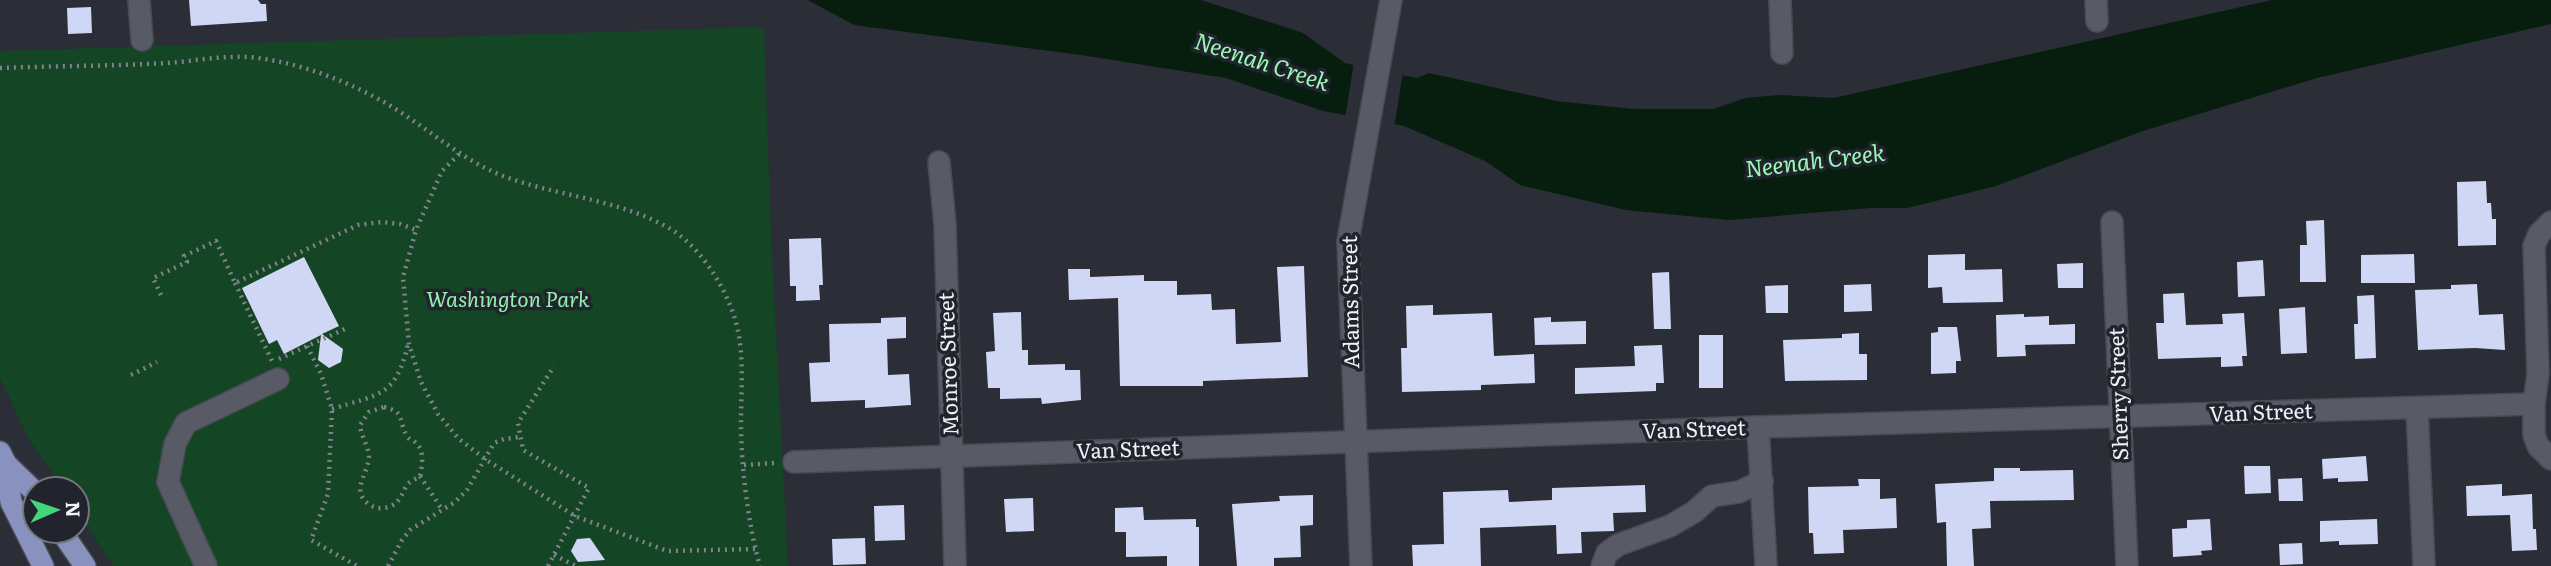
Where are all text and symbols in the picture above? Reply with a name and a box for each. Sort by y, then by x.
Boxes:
water label: Neenah Creek [1191,22,1335,98]
water label: Neenah Creek [1743,134,1887,184]
street label: Adams Street [1332,235,1365,369]
park label: Washington Park [426,282,590,313]
street label: Monroe Street [928,291,964,436]
street label: Sherry Street [2099,326,2134,461]
street label: Van Street [2209,393,2314,428]
street label: Van Street [1642,410,1747,445]
street label: Van Street [1076,430,1181,465]
north arrow [21,475,91,545]
text: N [60,501,88,518]

